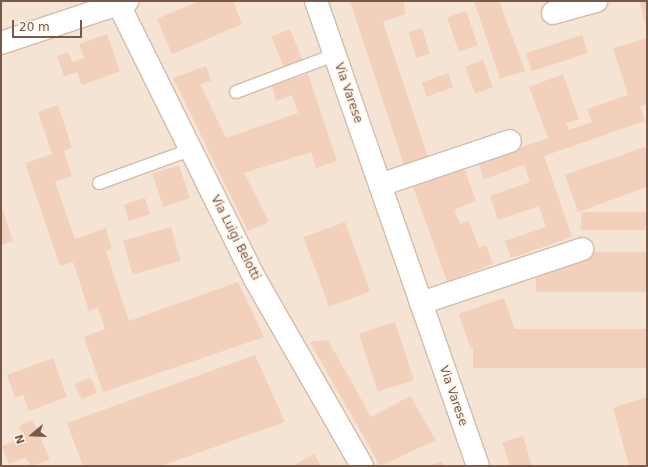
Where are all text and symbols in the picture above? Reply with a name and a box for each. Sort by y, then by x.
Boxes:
scale bar [14,12,84,38]
text: 20 m [19,20,50,34]
street label: Via Varese [331,61,365,125]
street label: Via Luigi Belotti [207,193,263,283]
street label: Via Varese [436,364,470,428]
north arrow [12,415,52,455]
text: N [13,433,28,446]

